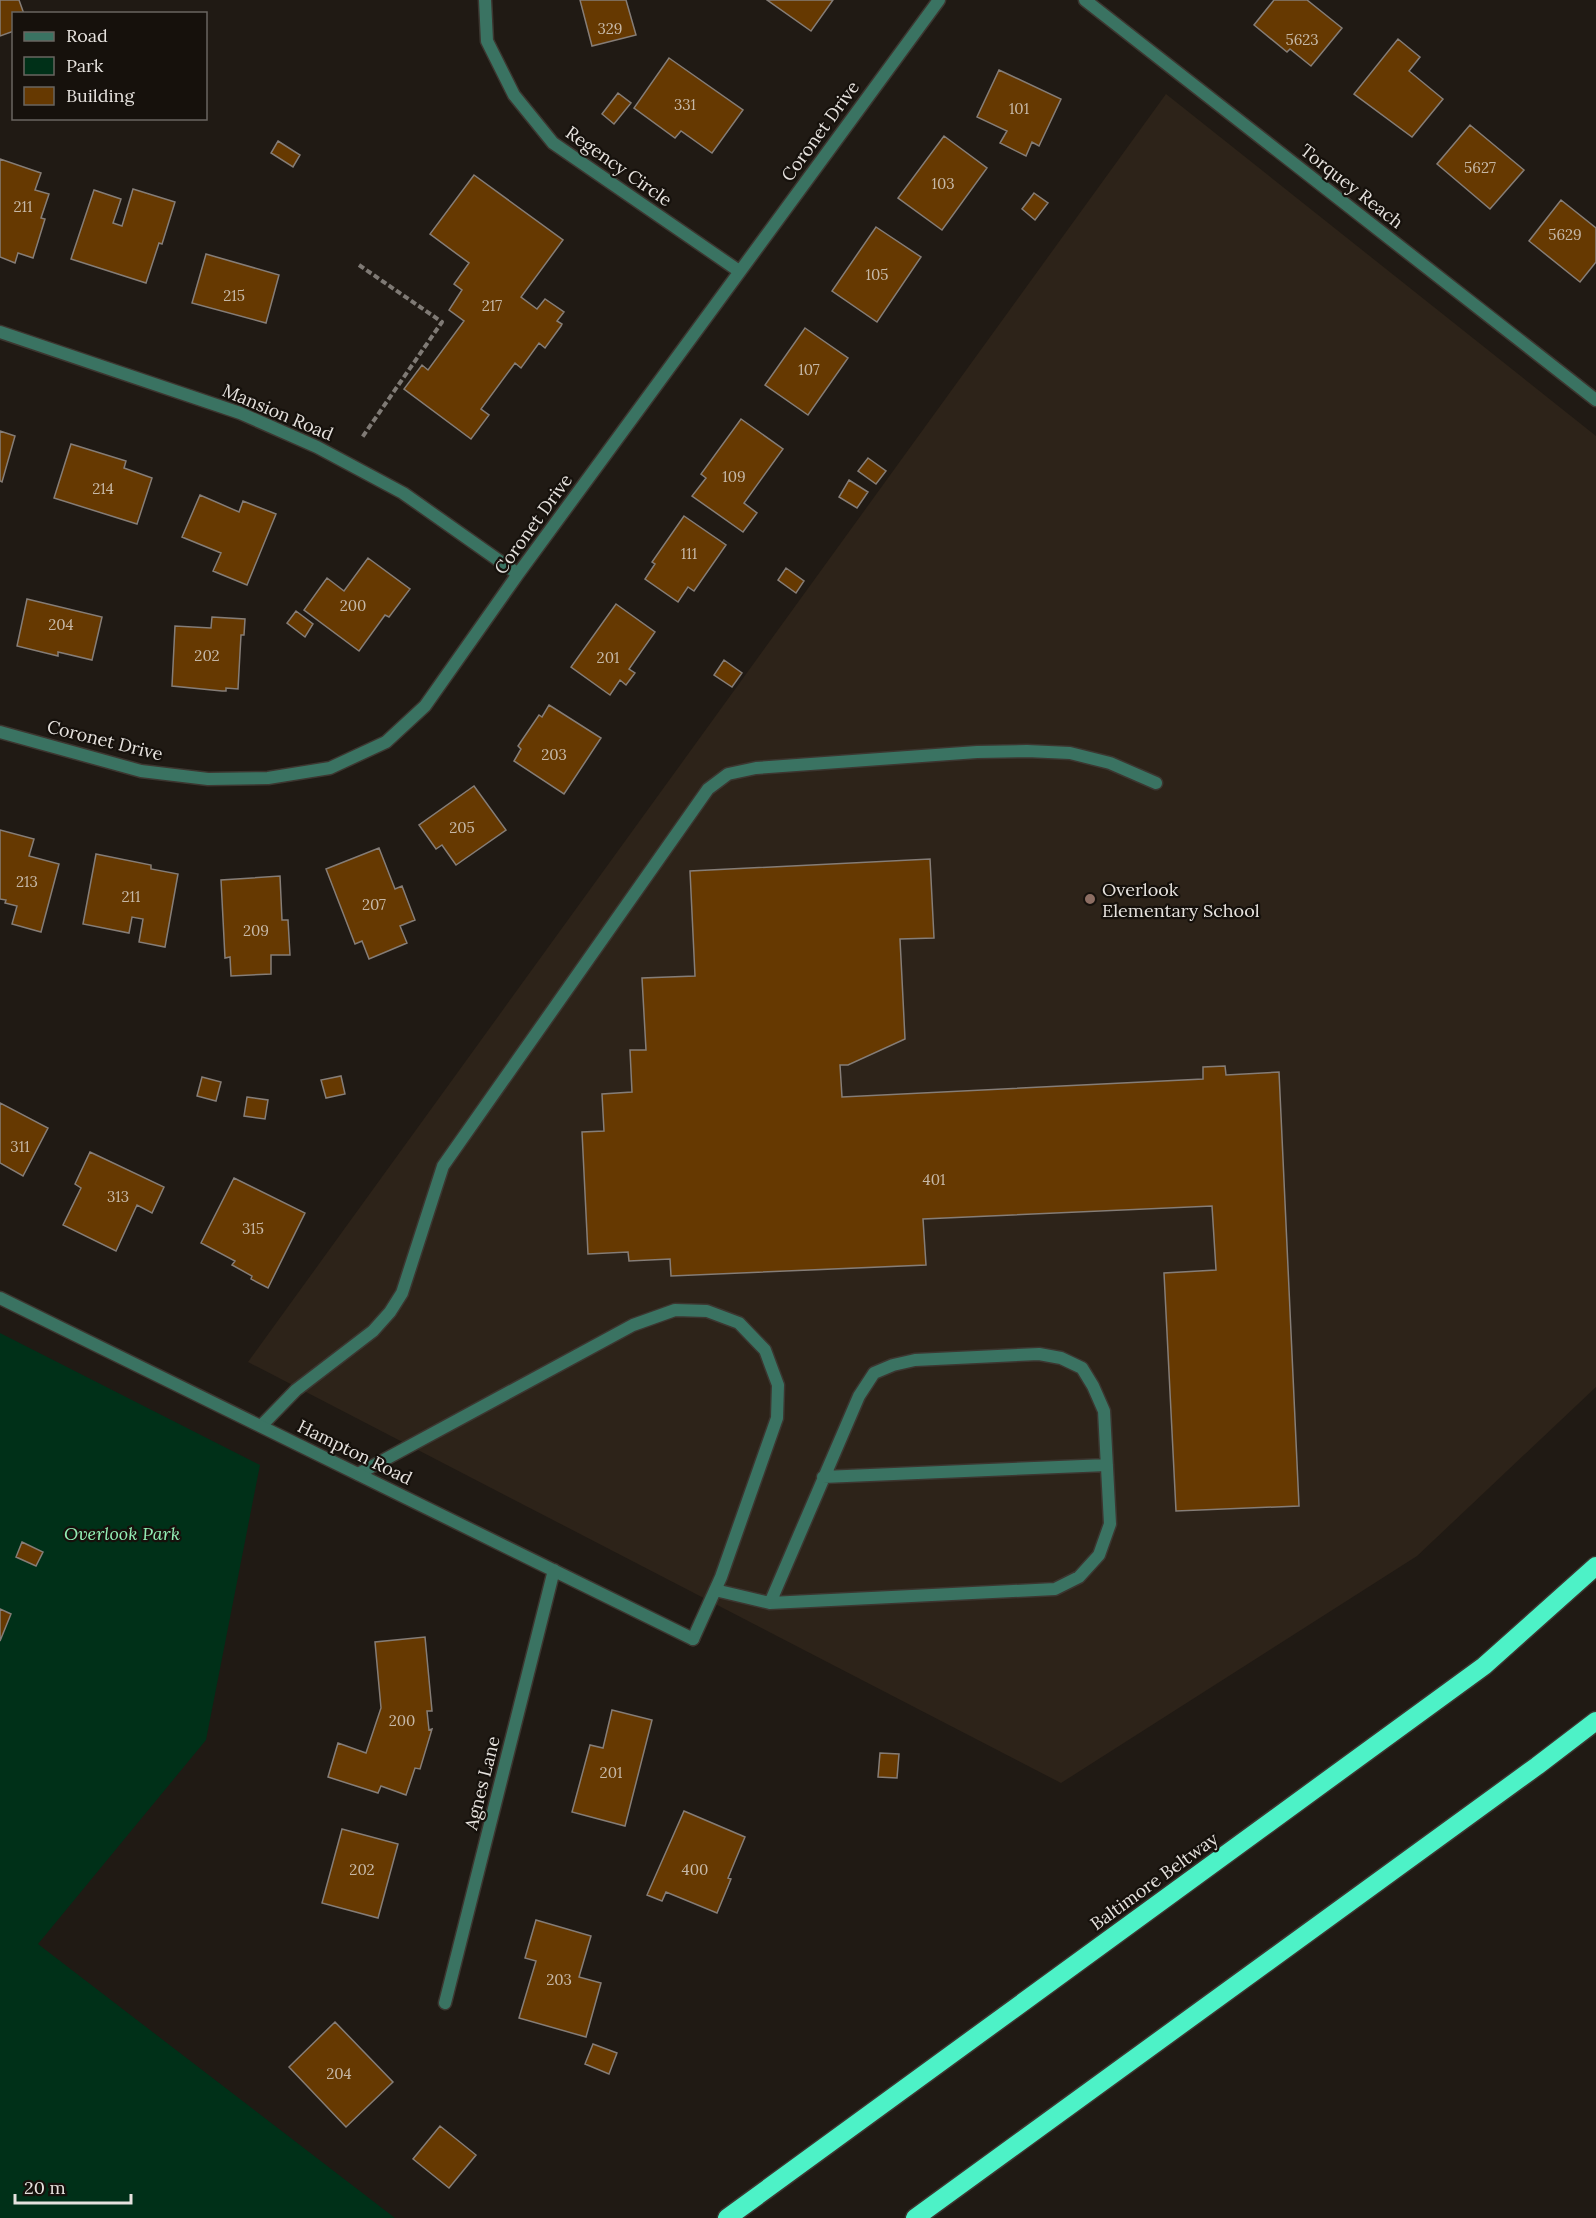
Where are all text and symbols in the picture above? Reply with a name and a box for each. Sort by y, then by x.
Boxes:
legend [12,12,207,120]
house number: 329 [597,19,623,38]
text: Road [66,24,108,47]
house number: 5623 [1285,30,1319,49]
text: Park [66,54,104,77]
street label: Coronet Drive [776,76,864,186]
text: Building [66,84,136,107]
house number: 331 [674,95,696,114]
house number: 101 [1009,99,1029,118]
street label: Regency Circle [561,121,677,211]
street label: Torquey Reach [1296,139,1408,233]
house number: 5627 [1464,158,1496,177]
house number: 103 [931,174,955,193]
house number: 211 [14,197,32,216]
house number: 5629 [1548,225,1582,244]
house number: 105 [866,265,888,284]
house number: 215 [223,286,245,305]
house number: 217 [482,296,502,315]
house number: 107 [798,360,820,379]
street label: Mansion Road [219,378,337,446]
house number: 109 [722,467,746,486]
street label: Coronet Drive [489,469,577,579]
house number: 214 [92,479,114,498]
house number: 111 [681,544,697,563]
house number: 200 [340,596,366,615]
house number: 204 [48,615,74,634]
house number: 202 [194,646,220,665]
house number: 201 [597,648,619,667]
street label: Coronet Drive [45,714,166,766]
house number: 203 [541,745,567,764]
house number: 205 [449,818,475,837]
house number: 213 [16,872,38,891]
place label: Overlook Elementary School [1102,878,1260,922]
house number: 211 [122,887,140,906]
marker: Overlook Elementary School [1083,892,1097,906]
house number: 207 [362,895,386,914]
house number: 209 [243,921,269,940]
house number: 311 [10,1137,30,1156]
house number: 401 [923,1170,945,1189]
house number: 313 [107,1187,129,1206]
house number: 315 [242,1219,264,1238]
street label: Hampton Road [294,1414,416,1490]
park label: Overlook Park [64,1522,180,1545]
house number: 200 [389,1711,415,1730]
street label: Agnes Lane [459,1734,505,1833]
house number: 201 [600,1763,622,1782]
street label: Baltimore Beltway [1086,1827,1223,1935]
house number: 202 [349,1860,375,1879]
house number: 400 [682,1860,708,1879]
house number: 203 [546,1970,572,1989]
house number: 204 [326,2064,352,2083]
scale bar [15,2167,130,2205]
text: 20 m [24,2176,66,2199]

